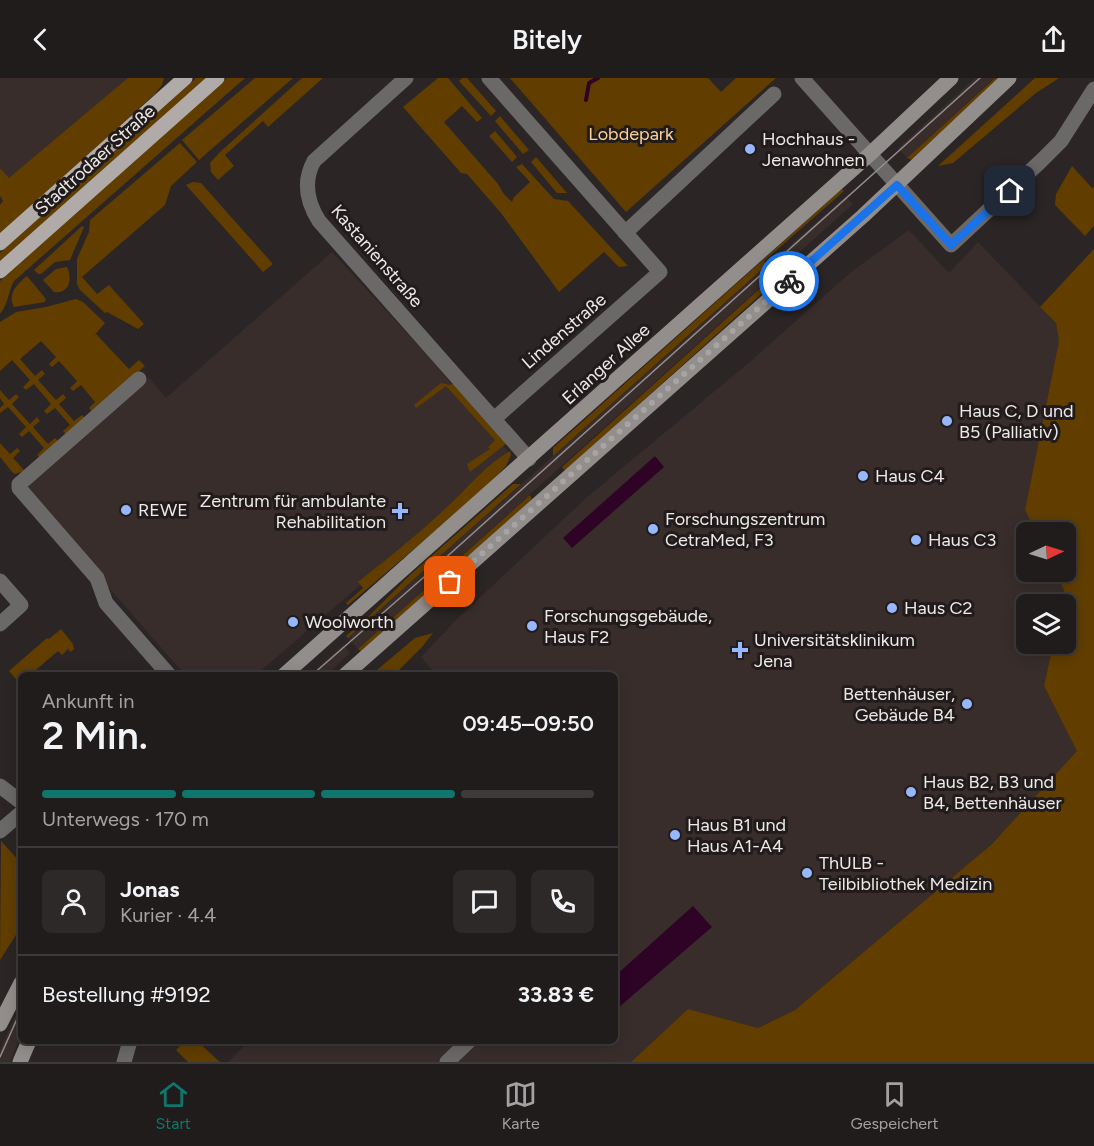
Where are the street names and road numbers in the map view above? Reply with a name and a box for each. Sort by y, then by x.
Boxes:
street label: Stadtrodaer Straße [30,100,160,220]
street label: Kastanienstraße [326,200,428,312]
street label: Lindenstraße [517,288,611,374]
street label: Erlanger Allee [558,319,655,409]

